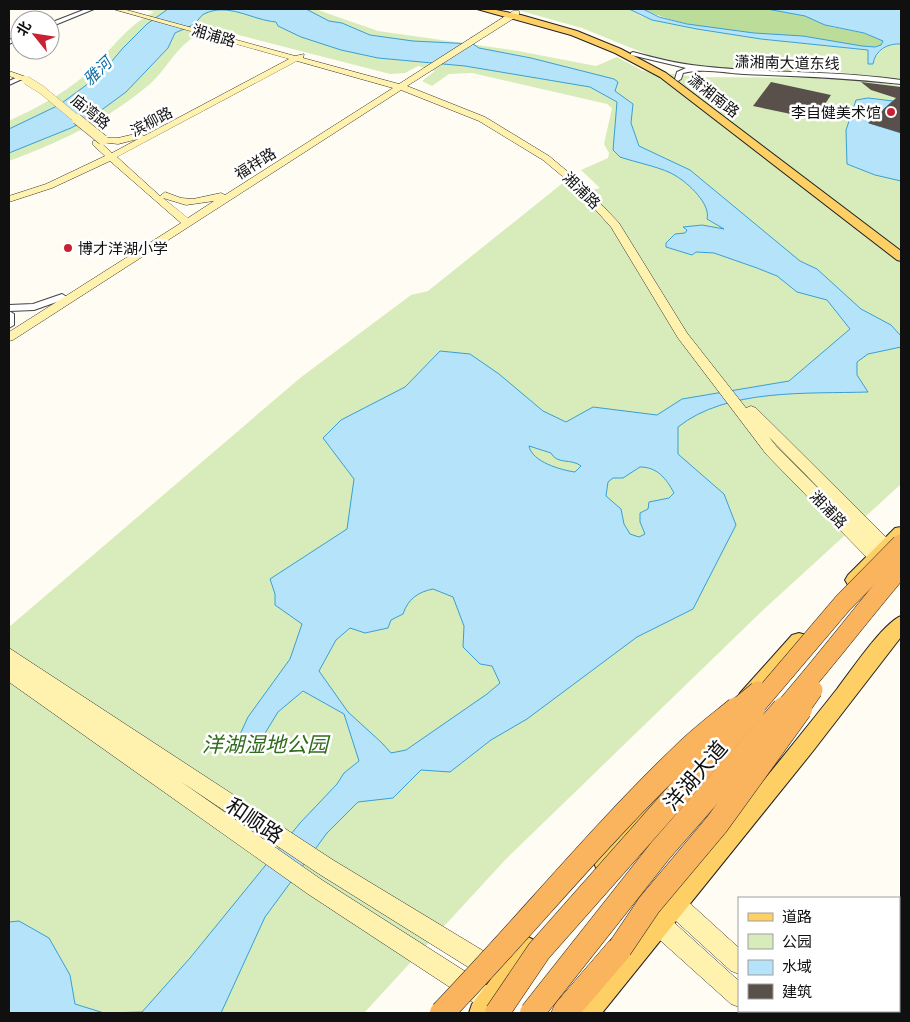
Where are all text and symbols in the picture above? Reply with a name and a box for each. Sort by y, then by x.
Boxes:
north arrow [10,10,60,60]
text: 北 [12,17,35,39]
street label: 湘浦路 [190,19,238,51]
water label: 雅河 [78,50,118,90]
street label: 潇湘南大道东线 [734,51,840,73]
street label: 潇湘南路 [684,69,744,121]
street label: 庙湾路 [67,89,115,133]
street label: 滨柳路 [126,102,176,140]
place label: 李自健美术馆 [791,102,881,122]
marker: 李自健美术馆 [885,106,897,118]
street label: 福祥路 [231,143,279,183]
street label: 湘浦路 [559,167,605,213]
place label: 博才洋湖小学 [78,238,168,258]
marker: 博才洋湖小学 [62,242,74,254]
street label: 湘浦路 [806,486,852,532]
park label: 洋湖湿地公园 [202,730,331,758]
street label: 洋湖大道 [657,734,733,816]
street label: 和顺路 [221,791,289,849]
legend [738,897,900,1012]
text: 道路 [782,906,812,926]
text: 公园 [782,931,812,951]
text: 水域 [782,956,812,976]
text: 建筑 [782,981,812,1001]

